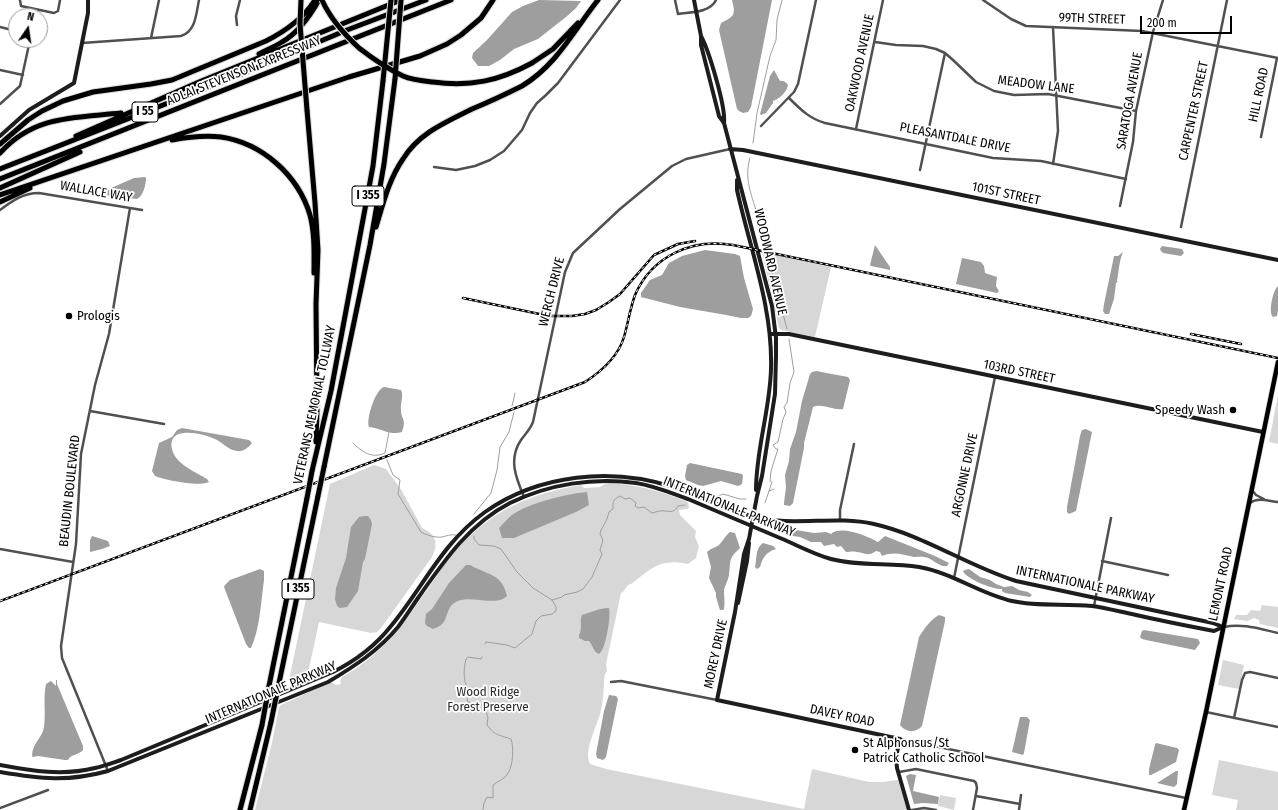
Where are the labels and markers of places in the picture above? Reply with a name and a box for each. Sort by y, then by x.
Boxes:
place label: Prologis [77,308,120,324]
marker: Prologis [64,311,74,321]
place label: Speedy Wash [1155,402,1225,418]
marker: Speedy Wash [1228,405,1238,415]
place label: St Alphonsus/St Patrick Catholic School [863,735,984,766]
marker: St Alphonsus/St Patrick Catholic School [850,745,860,755]

